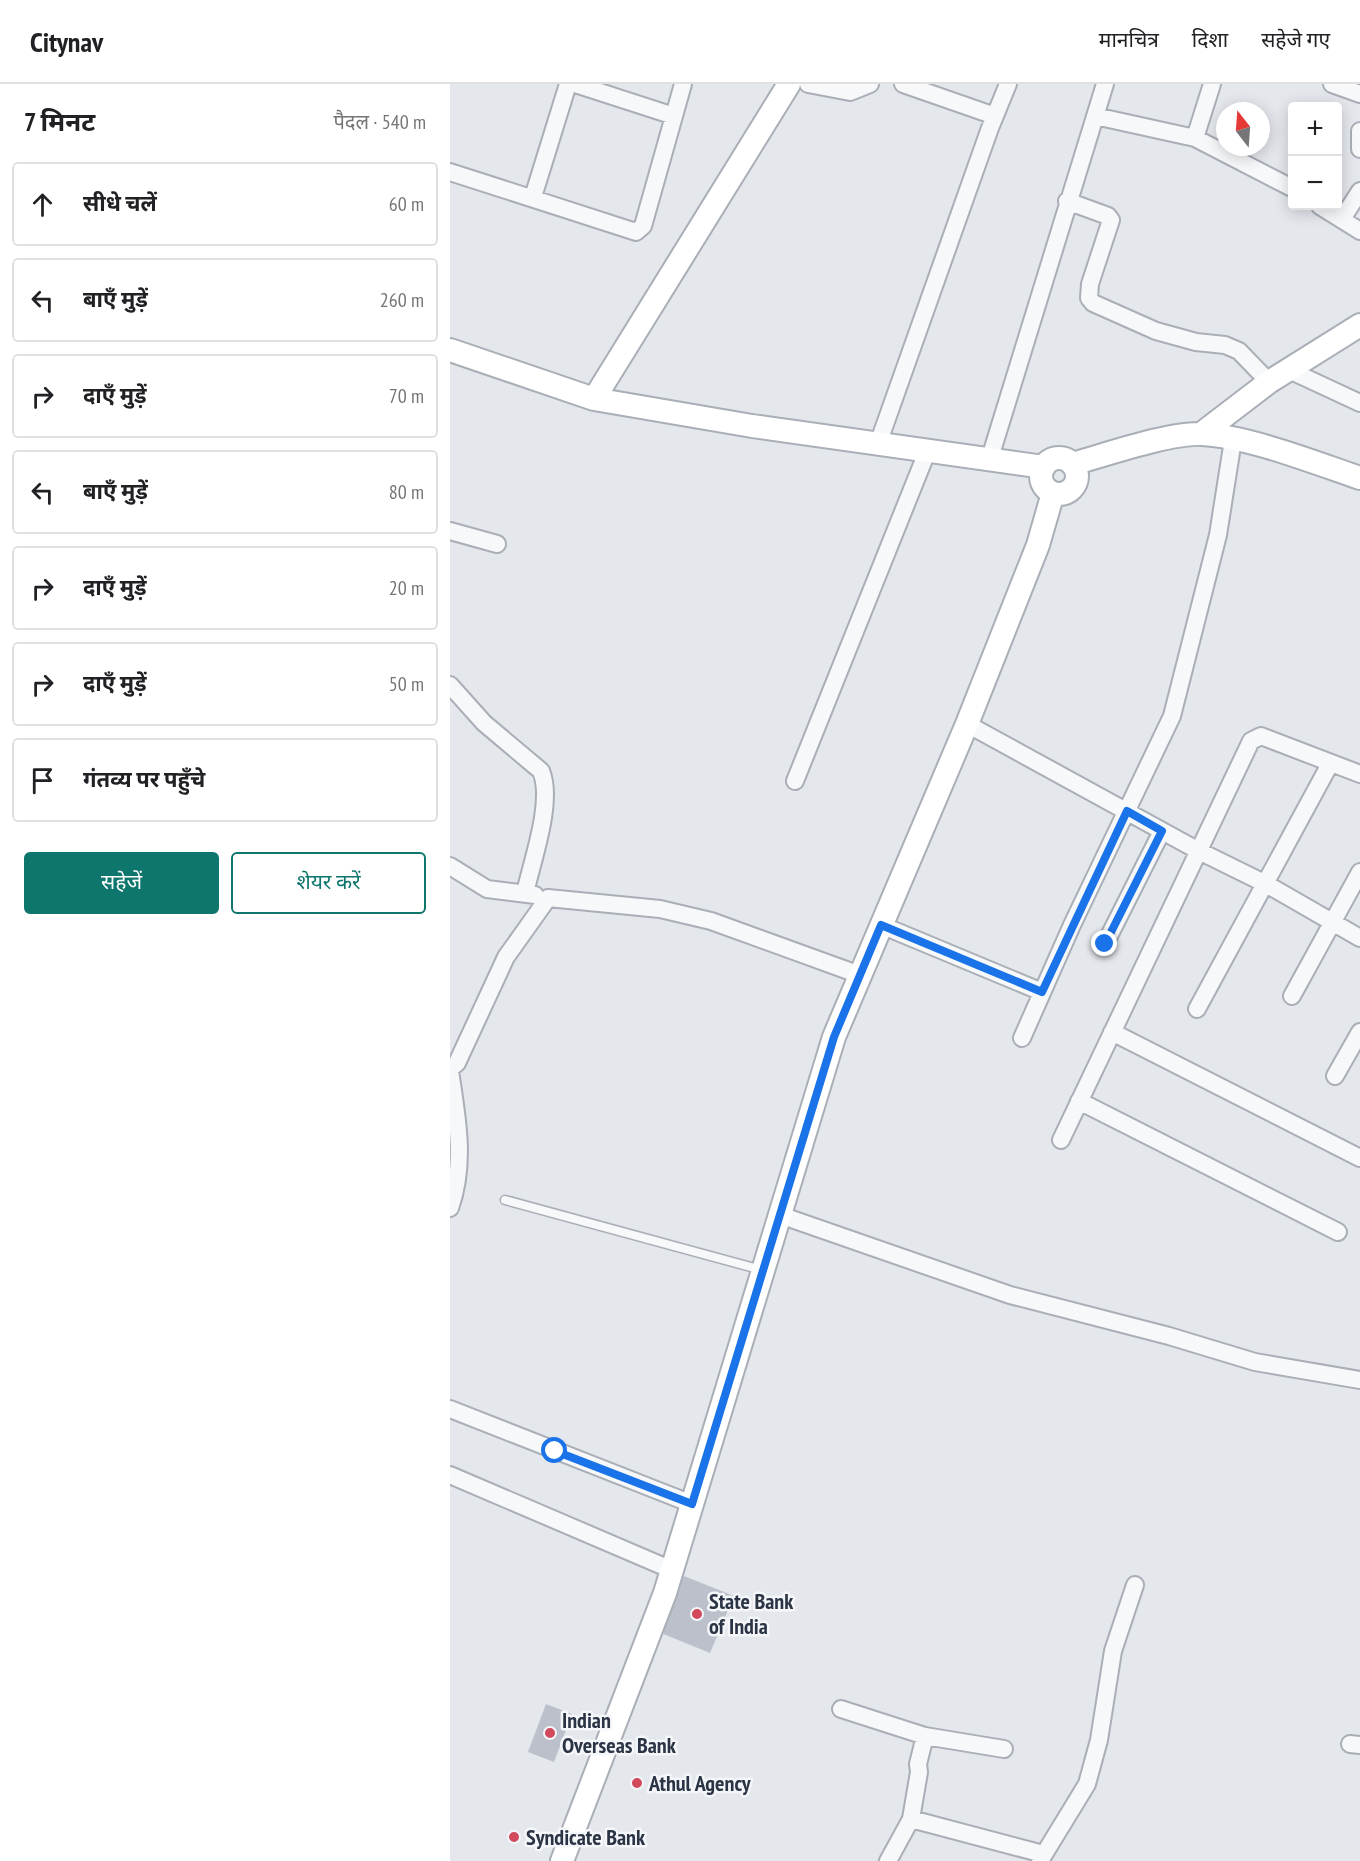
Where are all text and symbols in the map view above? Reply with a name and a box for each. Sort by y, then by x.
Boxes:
text: Citynav [30,23,103,60]
text: मानचित्र [1099,26,1159,53]
text: दिशा [1192,26,1228,53]
text: सहेजे गए [1261,26,1330,53]
north arrow [1216,102,1270,156]
map controls [1288,102,1342,210]
button: + [1288,102,1342,156]
text: 7 मिनट [24,105,95,138]
text: पैदल · 540 m [333,109,426,135]
button: − [1288,156,1342,210]
icon: ahead [26,188,59,221]
text: सीधे चलें [83,189,157,217]
text: 60 m [389,191,424,217]
icon: left [26,284,59,317]
text: बाएँ मुड़ें [83,285,148,313]
text: 260 m [380,287,424,313]
icon: right [26,380,59,413]
text: दाएँ मुड़ें [83,381,147,409]
text: 70 m [389,383,424,409]
icon: left [26,476,59,509]
text: बाएँ मुड़ें [83,477,148,505]
text: 80 m [389,479,424,505]
icon: right [26,572,59,605]
text: दाएँ मुड़ें [83,573,147,601]
text: 20 m [389,575,424,601]
icon: right [26,668,59,701]
text: दाएँ मुड़ें [83,669,147,697]
text: 50 m [389,671,424,697]
icon: arrive [26,764,59,797]
text: गंतव्य पर पहुँचे [83,765,205,793]
button: सहेजें [24,852,219,914]
button: शेयर करें [231,852,426,914]
route end [1091,930,1117,956]
route start [541,1437,567,1463]
place label: State Bank of India [709,1587,794,1640]
marker: State Bank of India [690,1607,704,1621]
place label: Indian Overseas Bank [562,1706,677,1759]
marker: Indian Overseas Bank [543,1726,557,1740]
place label: Athul Agency [648,1769,752,1797]
marker: Athul Agency [630,1776,644,1790]
place label: Syndicate Bank [526,1823,646,1851]
marker: Syndicate Bank [507,1830,521,1844]

